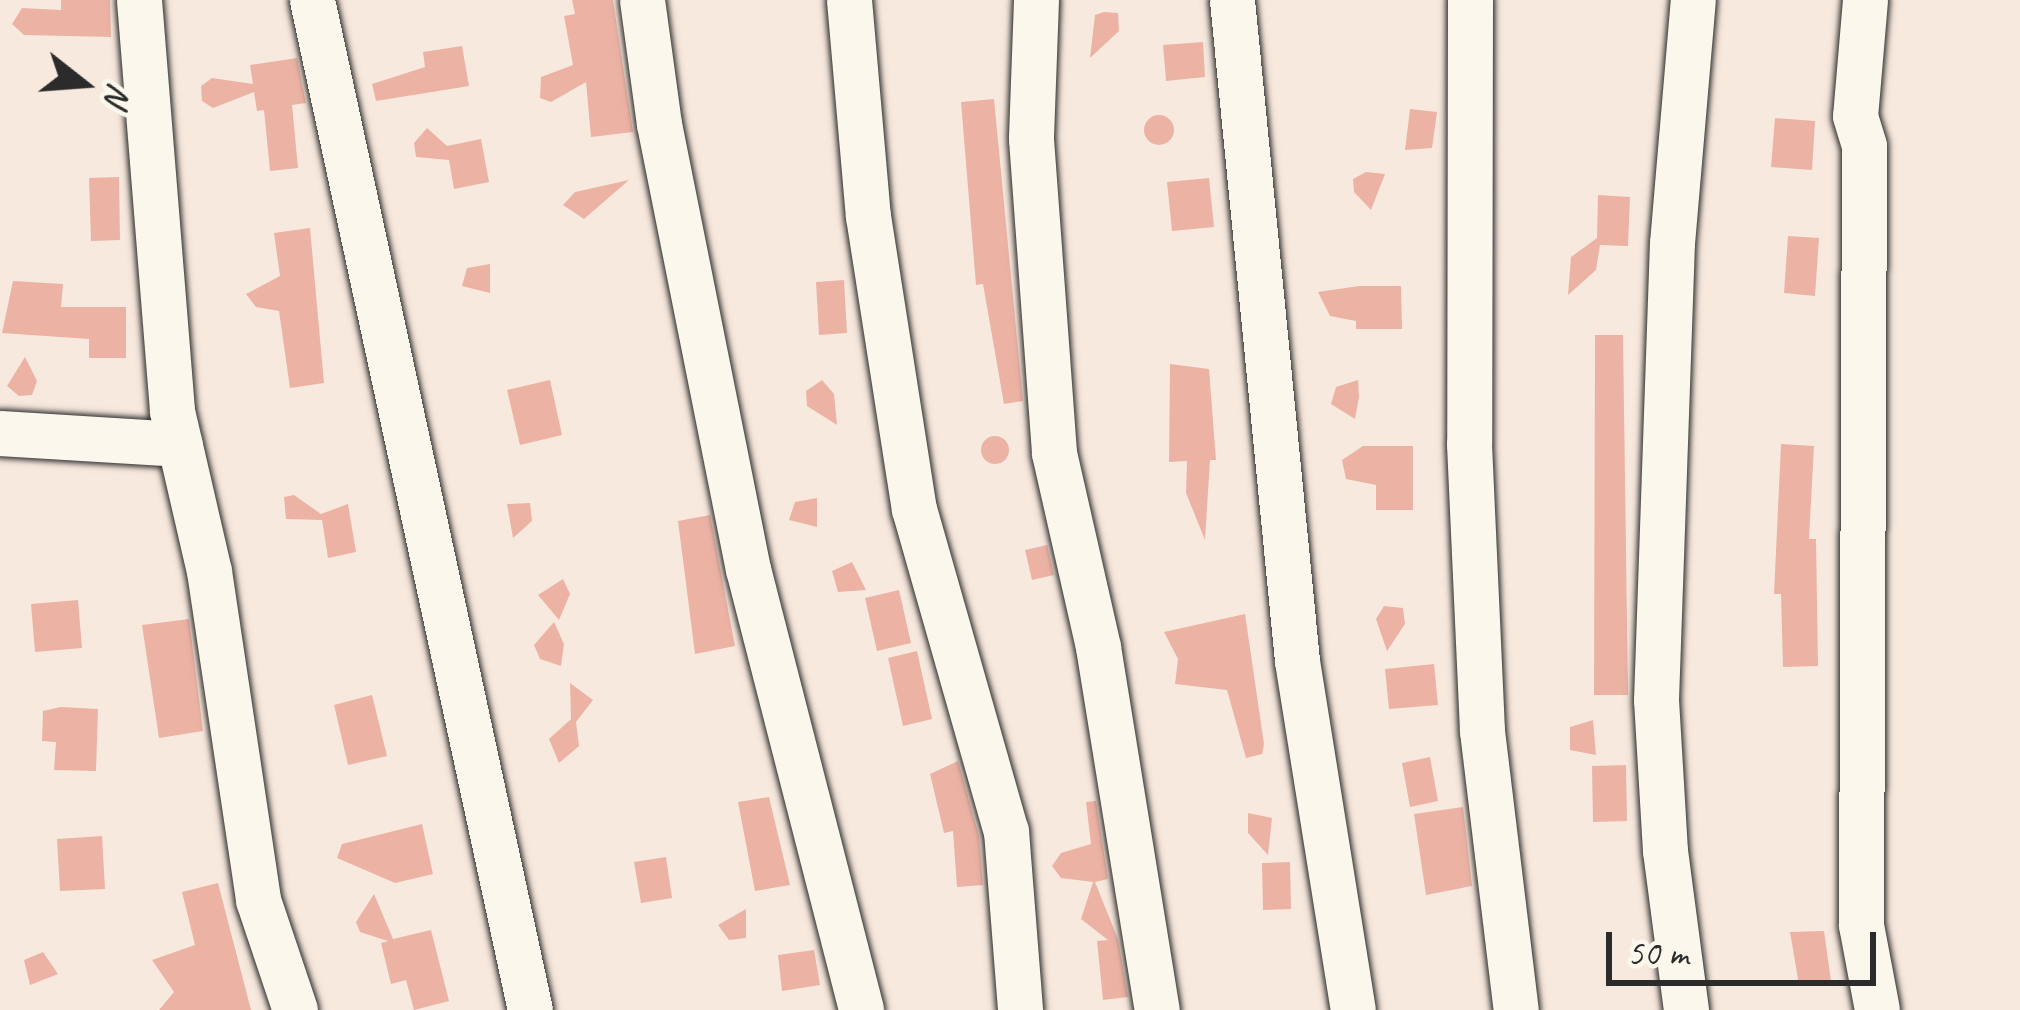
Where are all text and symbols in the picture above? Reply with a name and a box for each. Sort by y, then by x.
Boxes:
north arrow [24,24,144,144]
text: N [95,79,141,110]
scale bar [1612,908,1882,982]
text: 50 m [1627,930,1688,976]

